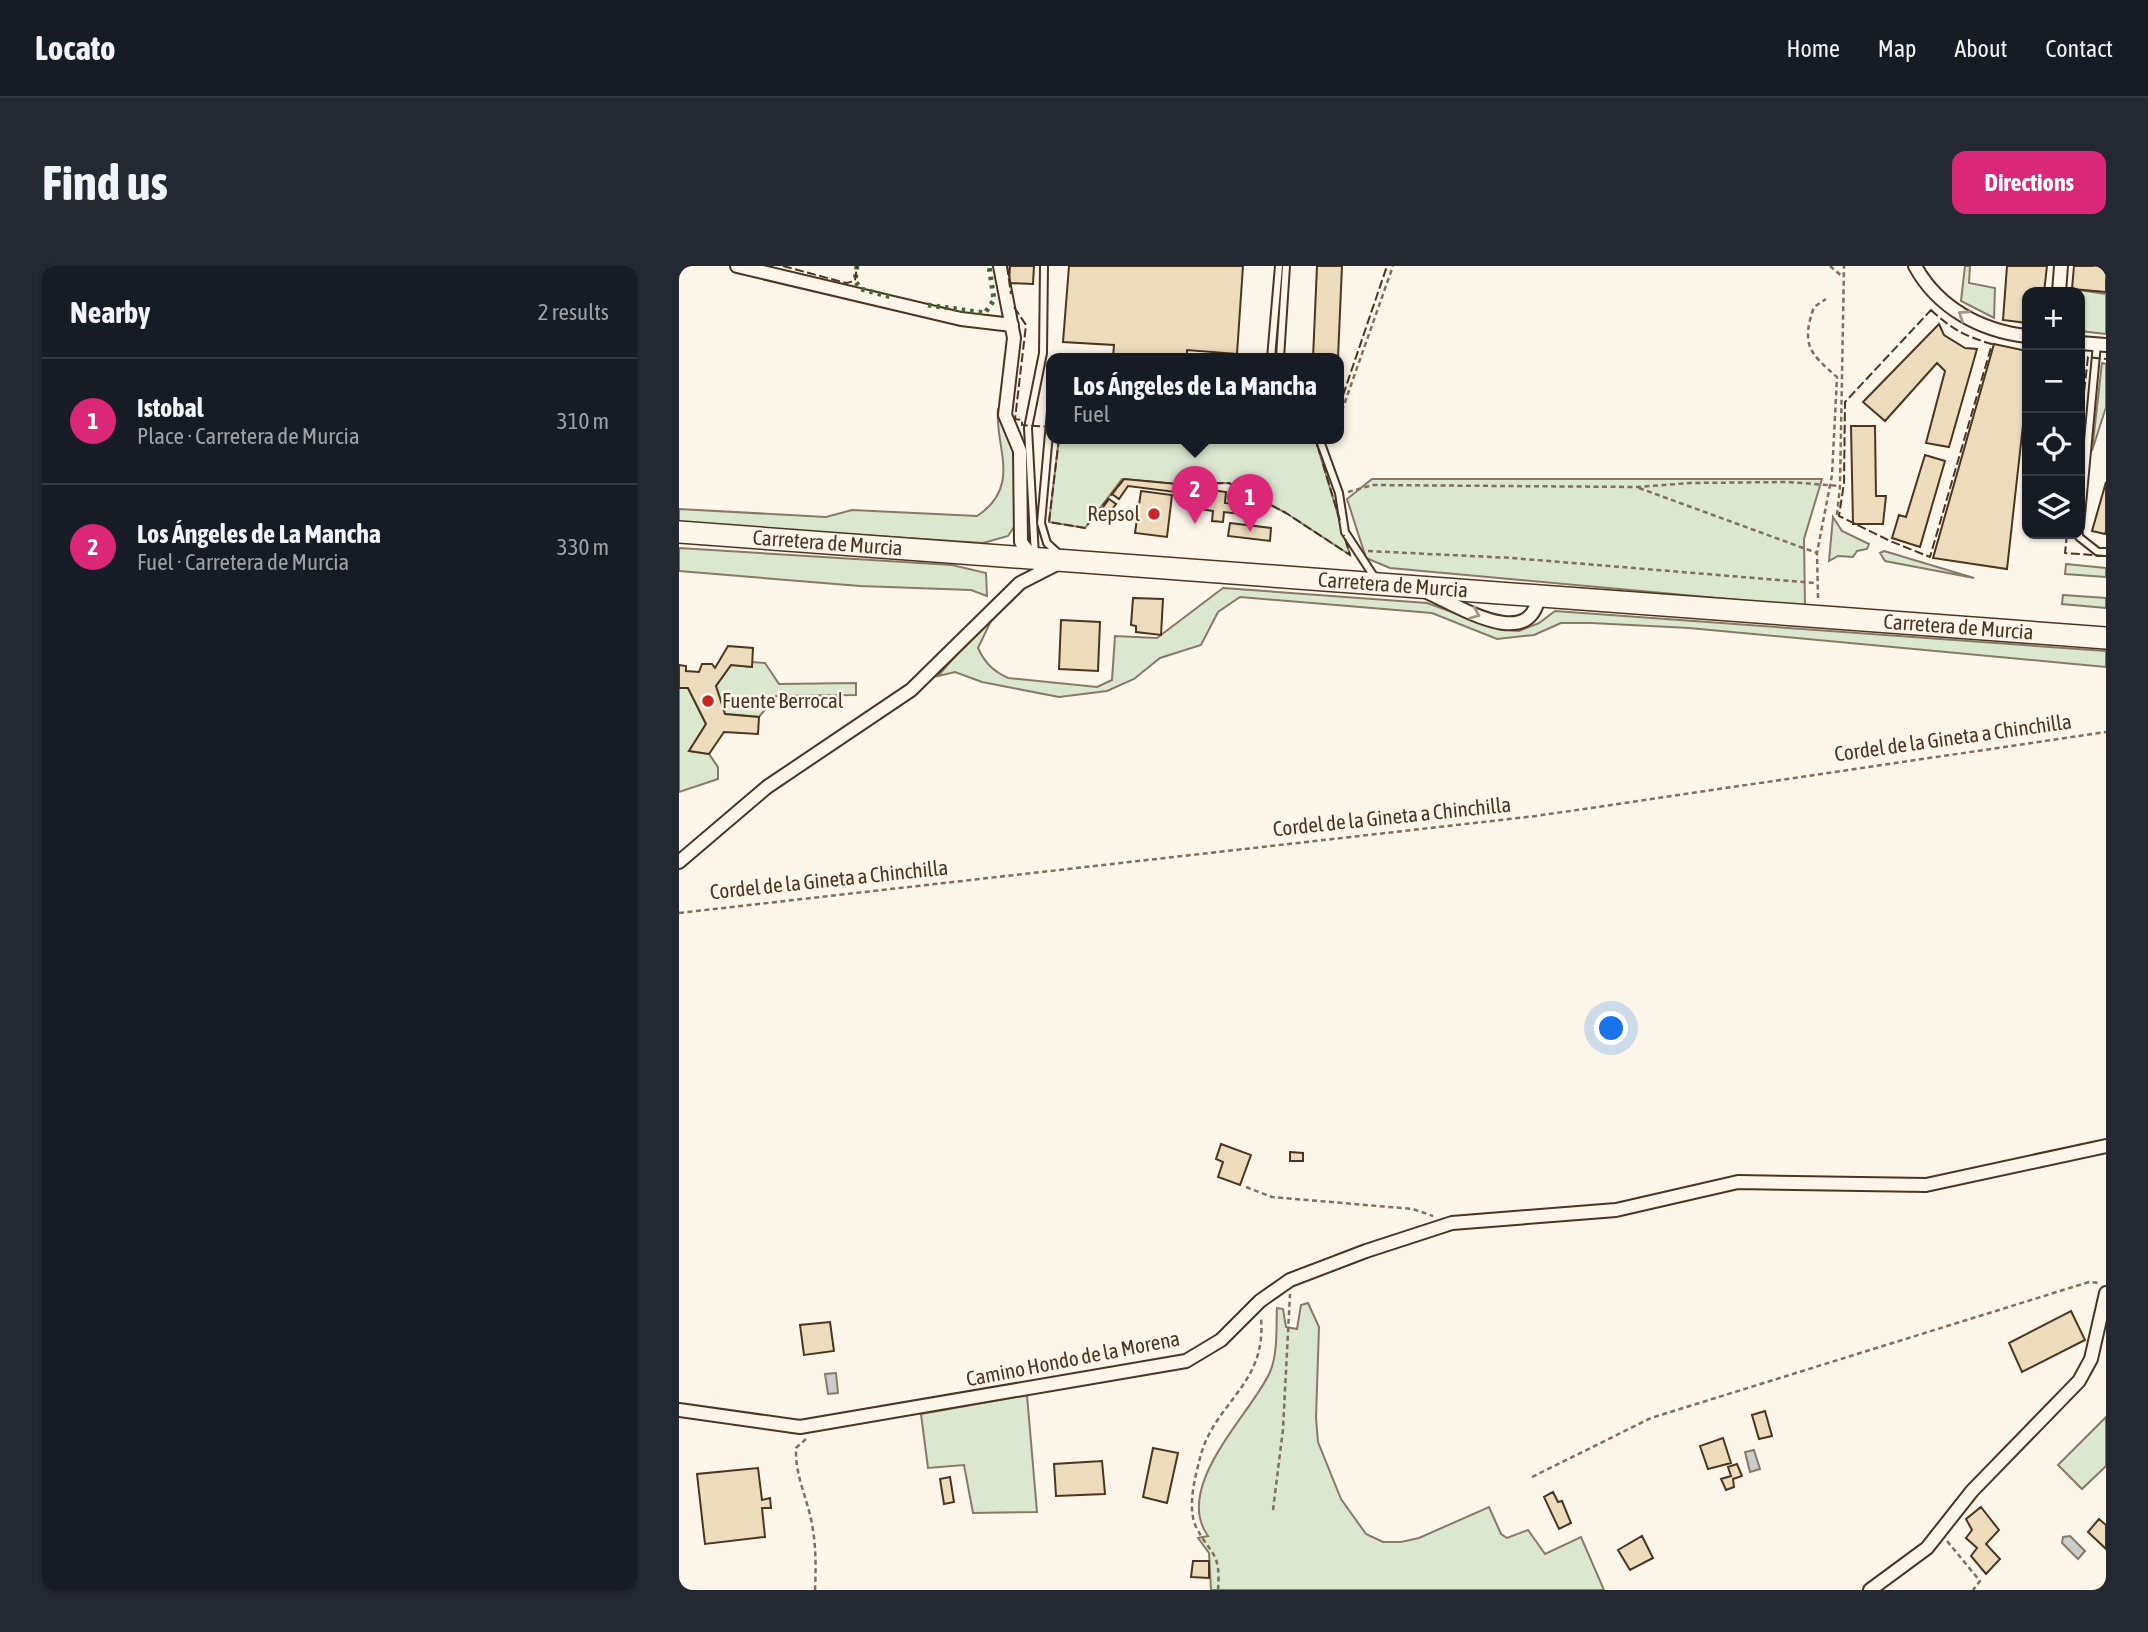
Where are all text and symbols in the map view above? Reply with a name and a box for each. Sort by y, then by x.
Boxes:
text: Locato [35,29,116,67]
text: Home [1786,35,1840,62]
text: Map [1878,35,1916,62]
text: About [1954,35,2007,62]
text: Contact [2045,35,2113,62]
button: Directions [1952,151,2106,214]
text: Find us [42,154,168,210]
map controls [2022,287,2085,539]
button: + [2022,287,2085,350]
text: Nearby [70,295,150,329]
text: 2 results [538,299,609,325]
one-way arrow [1958,311,1971,324]
button: − [2022,350,2085,413]
popup [1046,353,1344,444]
text: Los Ángeles de La Mancha [1073,371,1317,401]
text: Istobal [137,393,204,423]
text: Fuel [1073,401,1110,427]
text: 1 [88,408,98,434]
text: 310 m [557,408,609,434]
button: locate [2022,413,2085,476]
text: Place · Carretera de Murcia [137,423,360,449]
pin: 2 [1172,466,1218,524]
pin: 1 [1227,474,1273,532]
button: layers [2022,476,2085,539]
place label: Repsol [1087,501,1140,525]
marker: Repsol [1146,506,1162,522]
text: Los Ángeles de La Mancha [137,519,381,549]
street label: Carretera de Murcia [752,525,903,560]
text: 2 [88,534,98,560]
text: 330 m [557,534,609,560]
text: Fuel · Carretera de Murcia [137,549,349,575]
street label: Carretera de Murcia [1317,567,1469,602]
one-way arrow [1468,605,1480,619]
street label: Carretera de Murcia [1883,609,2034,644]
place label: Fuente Berrocal [722,688,844,712]
marker: Fuente Berrocal [700,693,716,709]
street label: Cordel de la Gineta a Chinchilla [1833,708,2073,766]
street label: Cordel de la Gineta a Chinchilla [1272,792,1512,840]
street label: Cordel de la Gineta a Chinchilla [709,855,949,903]
your location [1594,1011,1628,1045]
street label: Camino Hondo de la Morena [964,1326,1182,1391]

